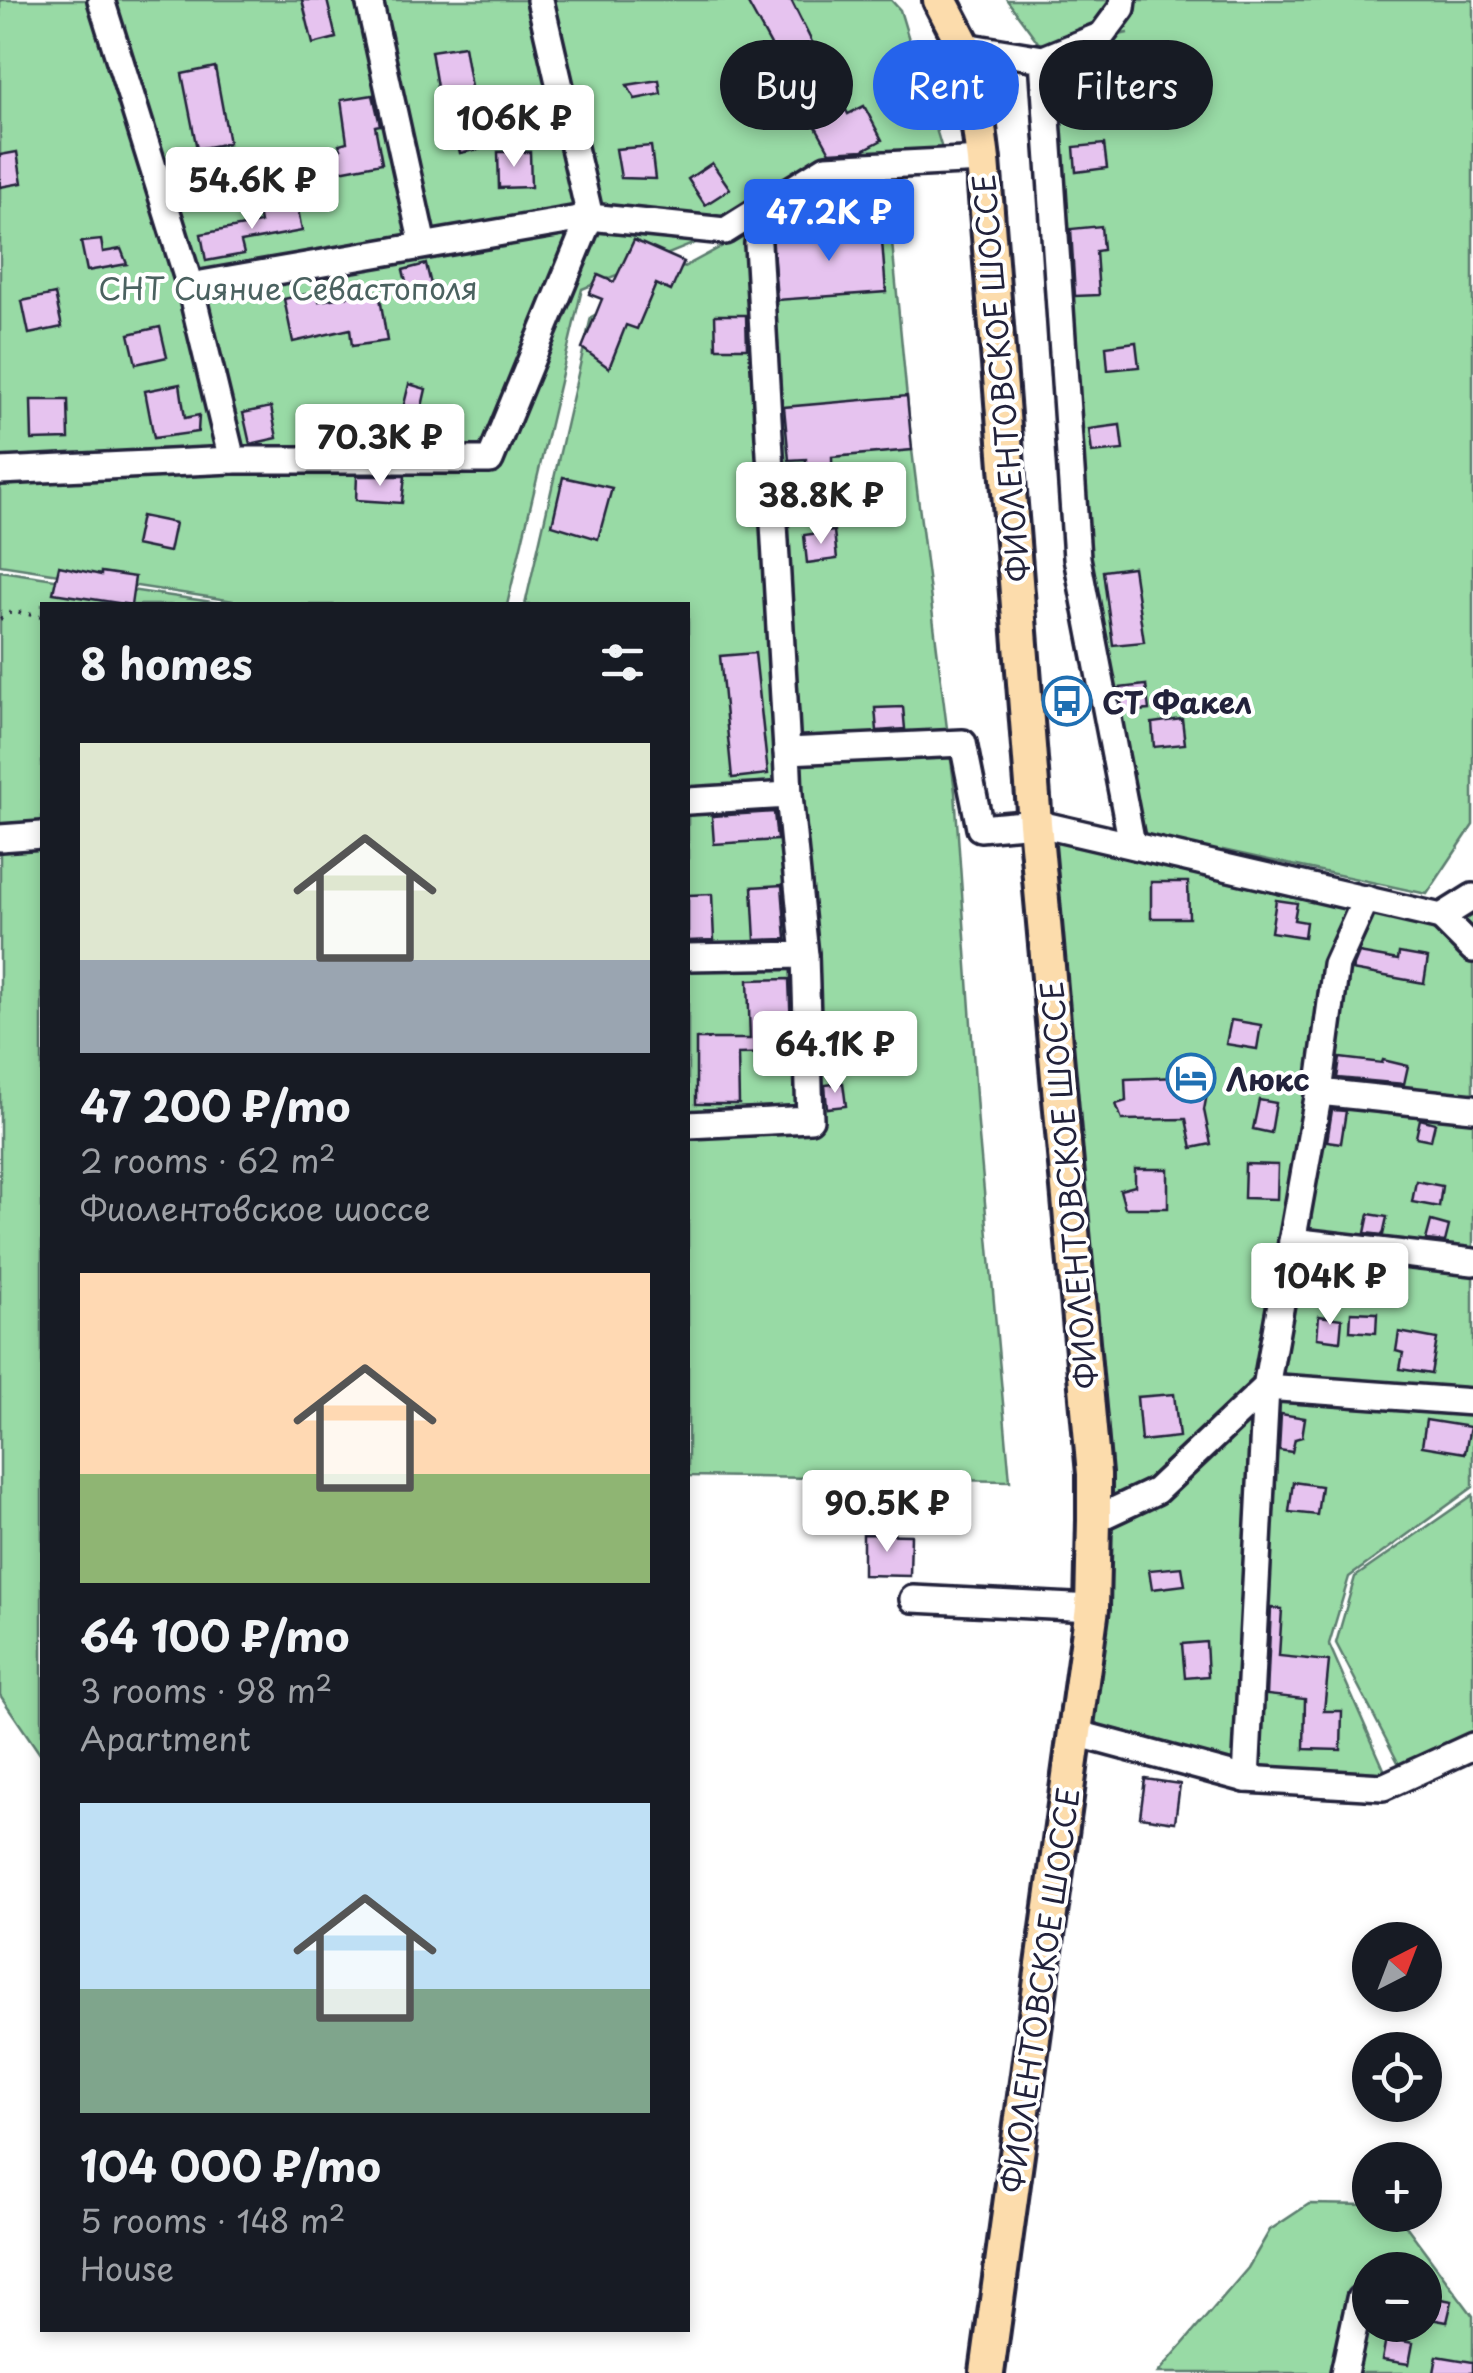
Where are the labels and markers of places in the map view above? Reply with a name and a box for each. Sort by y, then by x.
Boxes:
pin: 106K ₽ [433,85,595,170]
pin: 54.6K ₽ [160,147,344,232]
pin: 47.2K ₽ [737,179,921,264]
pin: 70.3K ₽ [288,404,472,489]
pin: 38.8K ₽ [729,462,913,547]
bus stop icon: СТ Факел [1041,675,1093,727]
place label: СТ Факел [1102,679,1252,724]
pin: 64.1K ₽ [743,1011,927,1096]
hotel icon: Люкс [1165,1052,1217,1104]
place label: Люкс [1226,1056,1310,1101]
pin: 104K ₽ [1249,1243,1411,1328]
pin: 90.5K ₽ [795,1470,979,1555]

